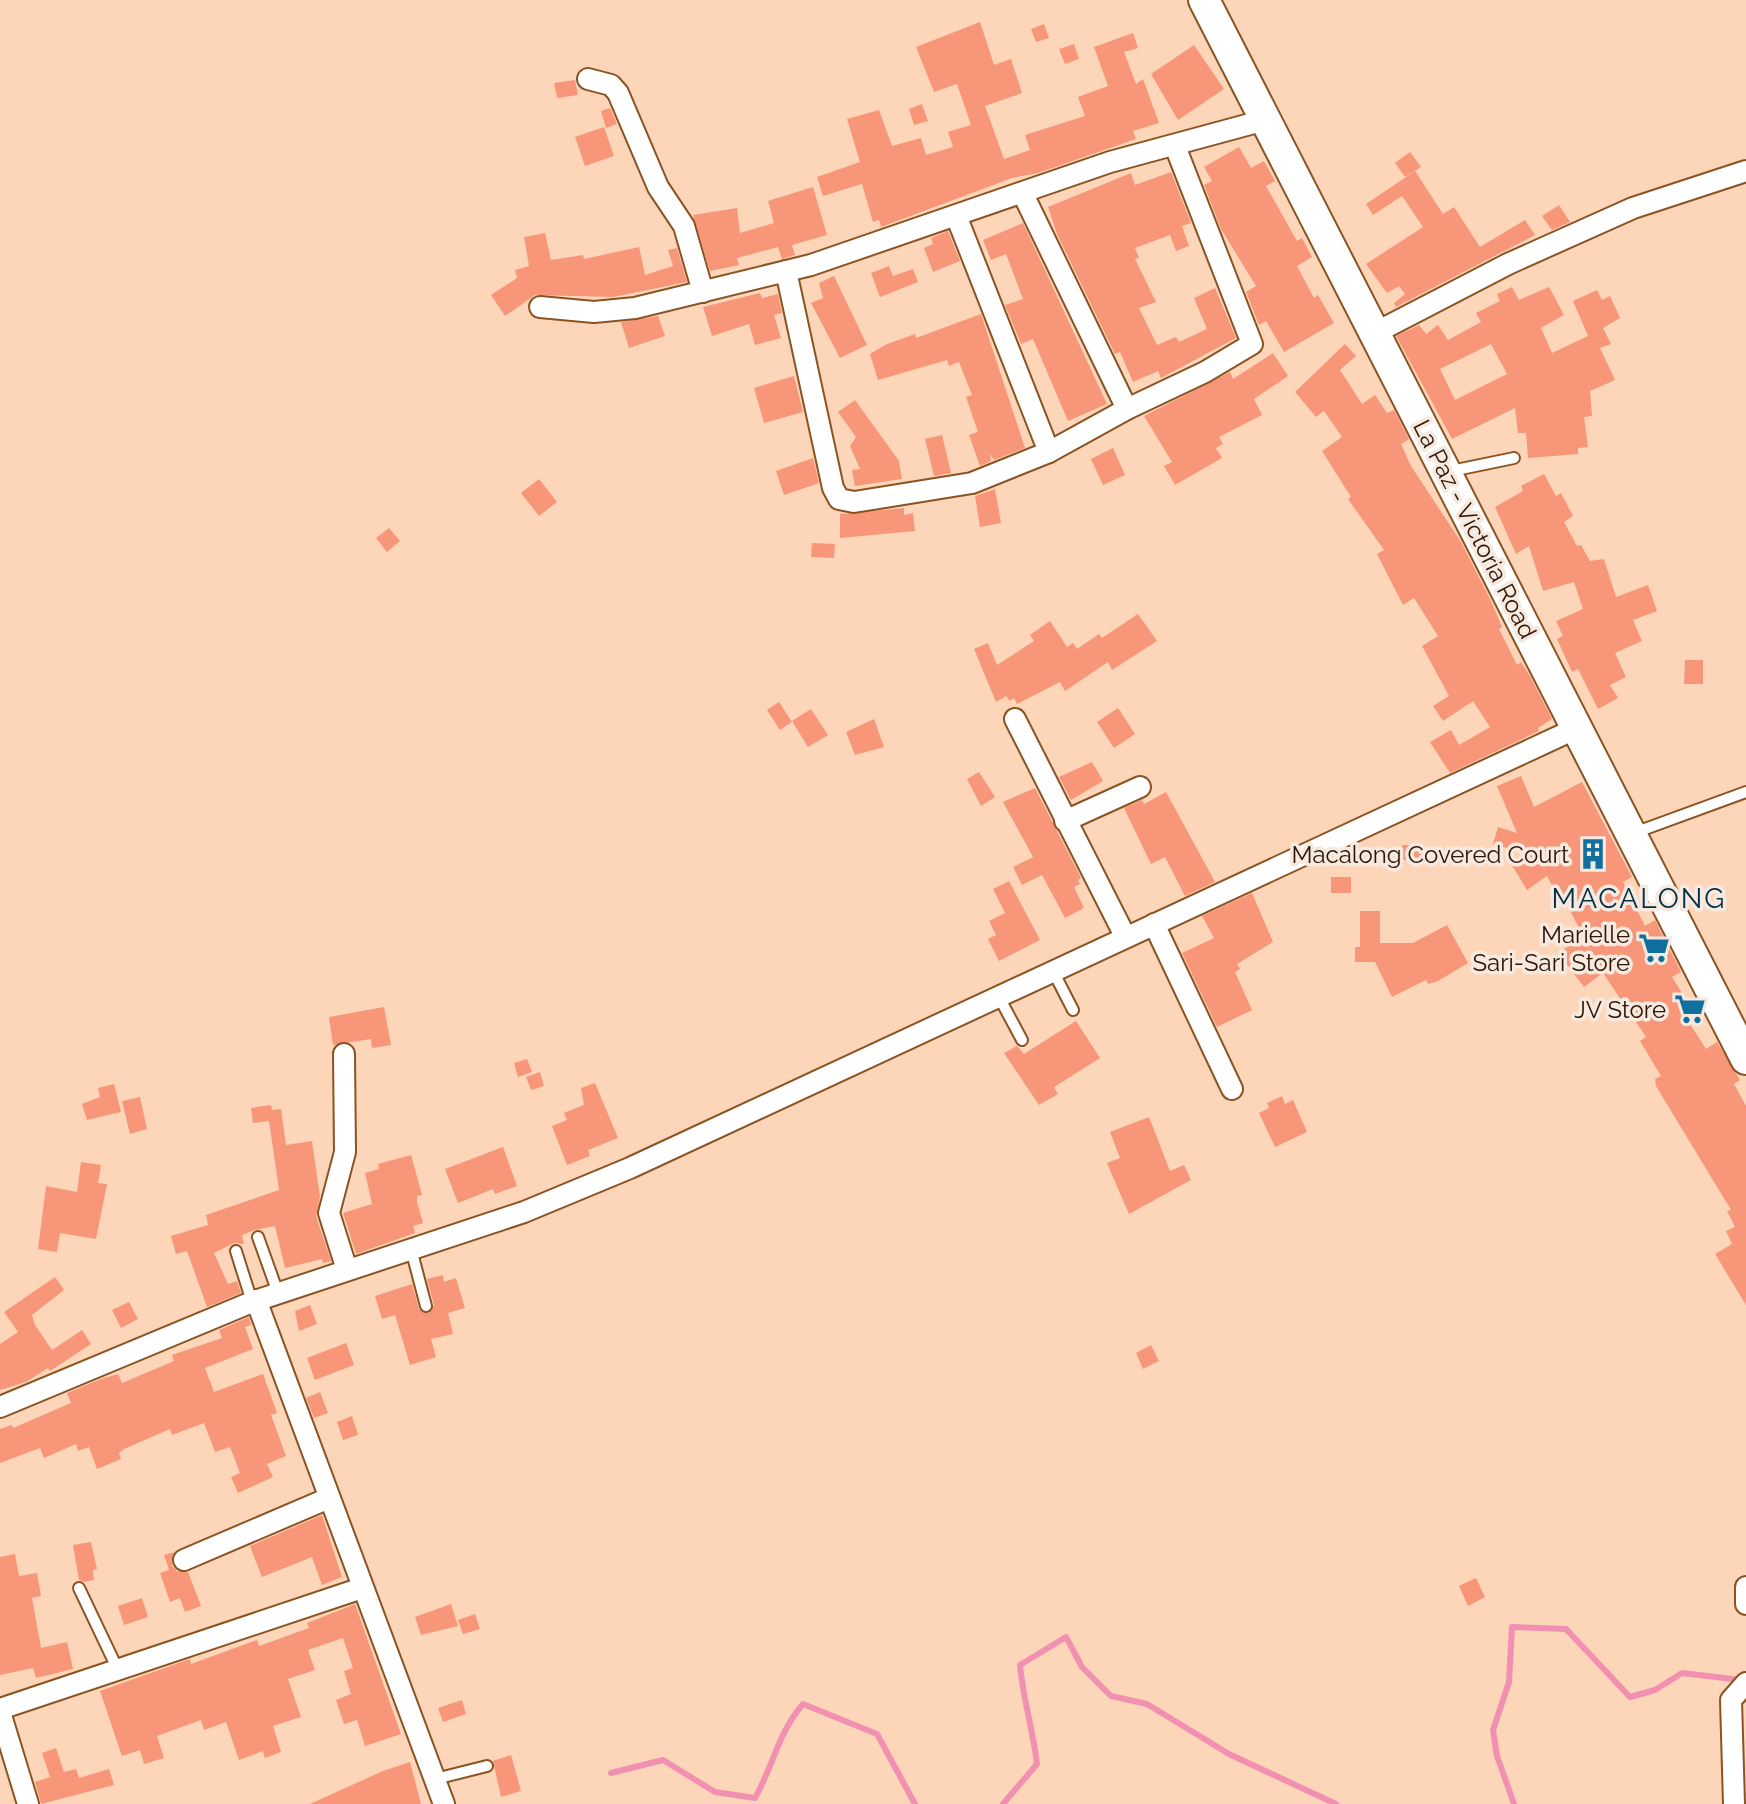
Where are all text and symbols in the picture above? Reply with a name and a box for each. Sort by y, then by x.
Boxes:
street label: La Paz - Victoria Road [1407,415,1543,643]
building icon: Macalong Covered Court [1576,837,1610,871]
place label: Macalong Covered Court [1292,840,1569,869]
district label: MACALONG [1552,882,1726,915]
place label: Marielle Sari-Sari Store [1473,920,1630,977]
supermarket icon: Marielle Sari-Sari Store [1637,931,1671,965]
supermarket icon: JV Store [1673,992,1707,1026]
place label: JV Store [1574,995,1666,1024]

